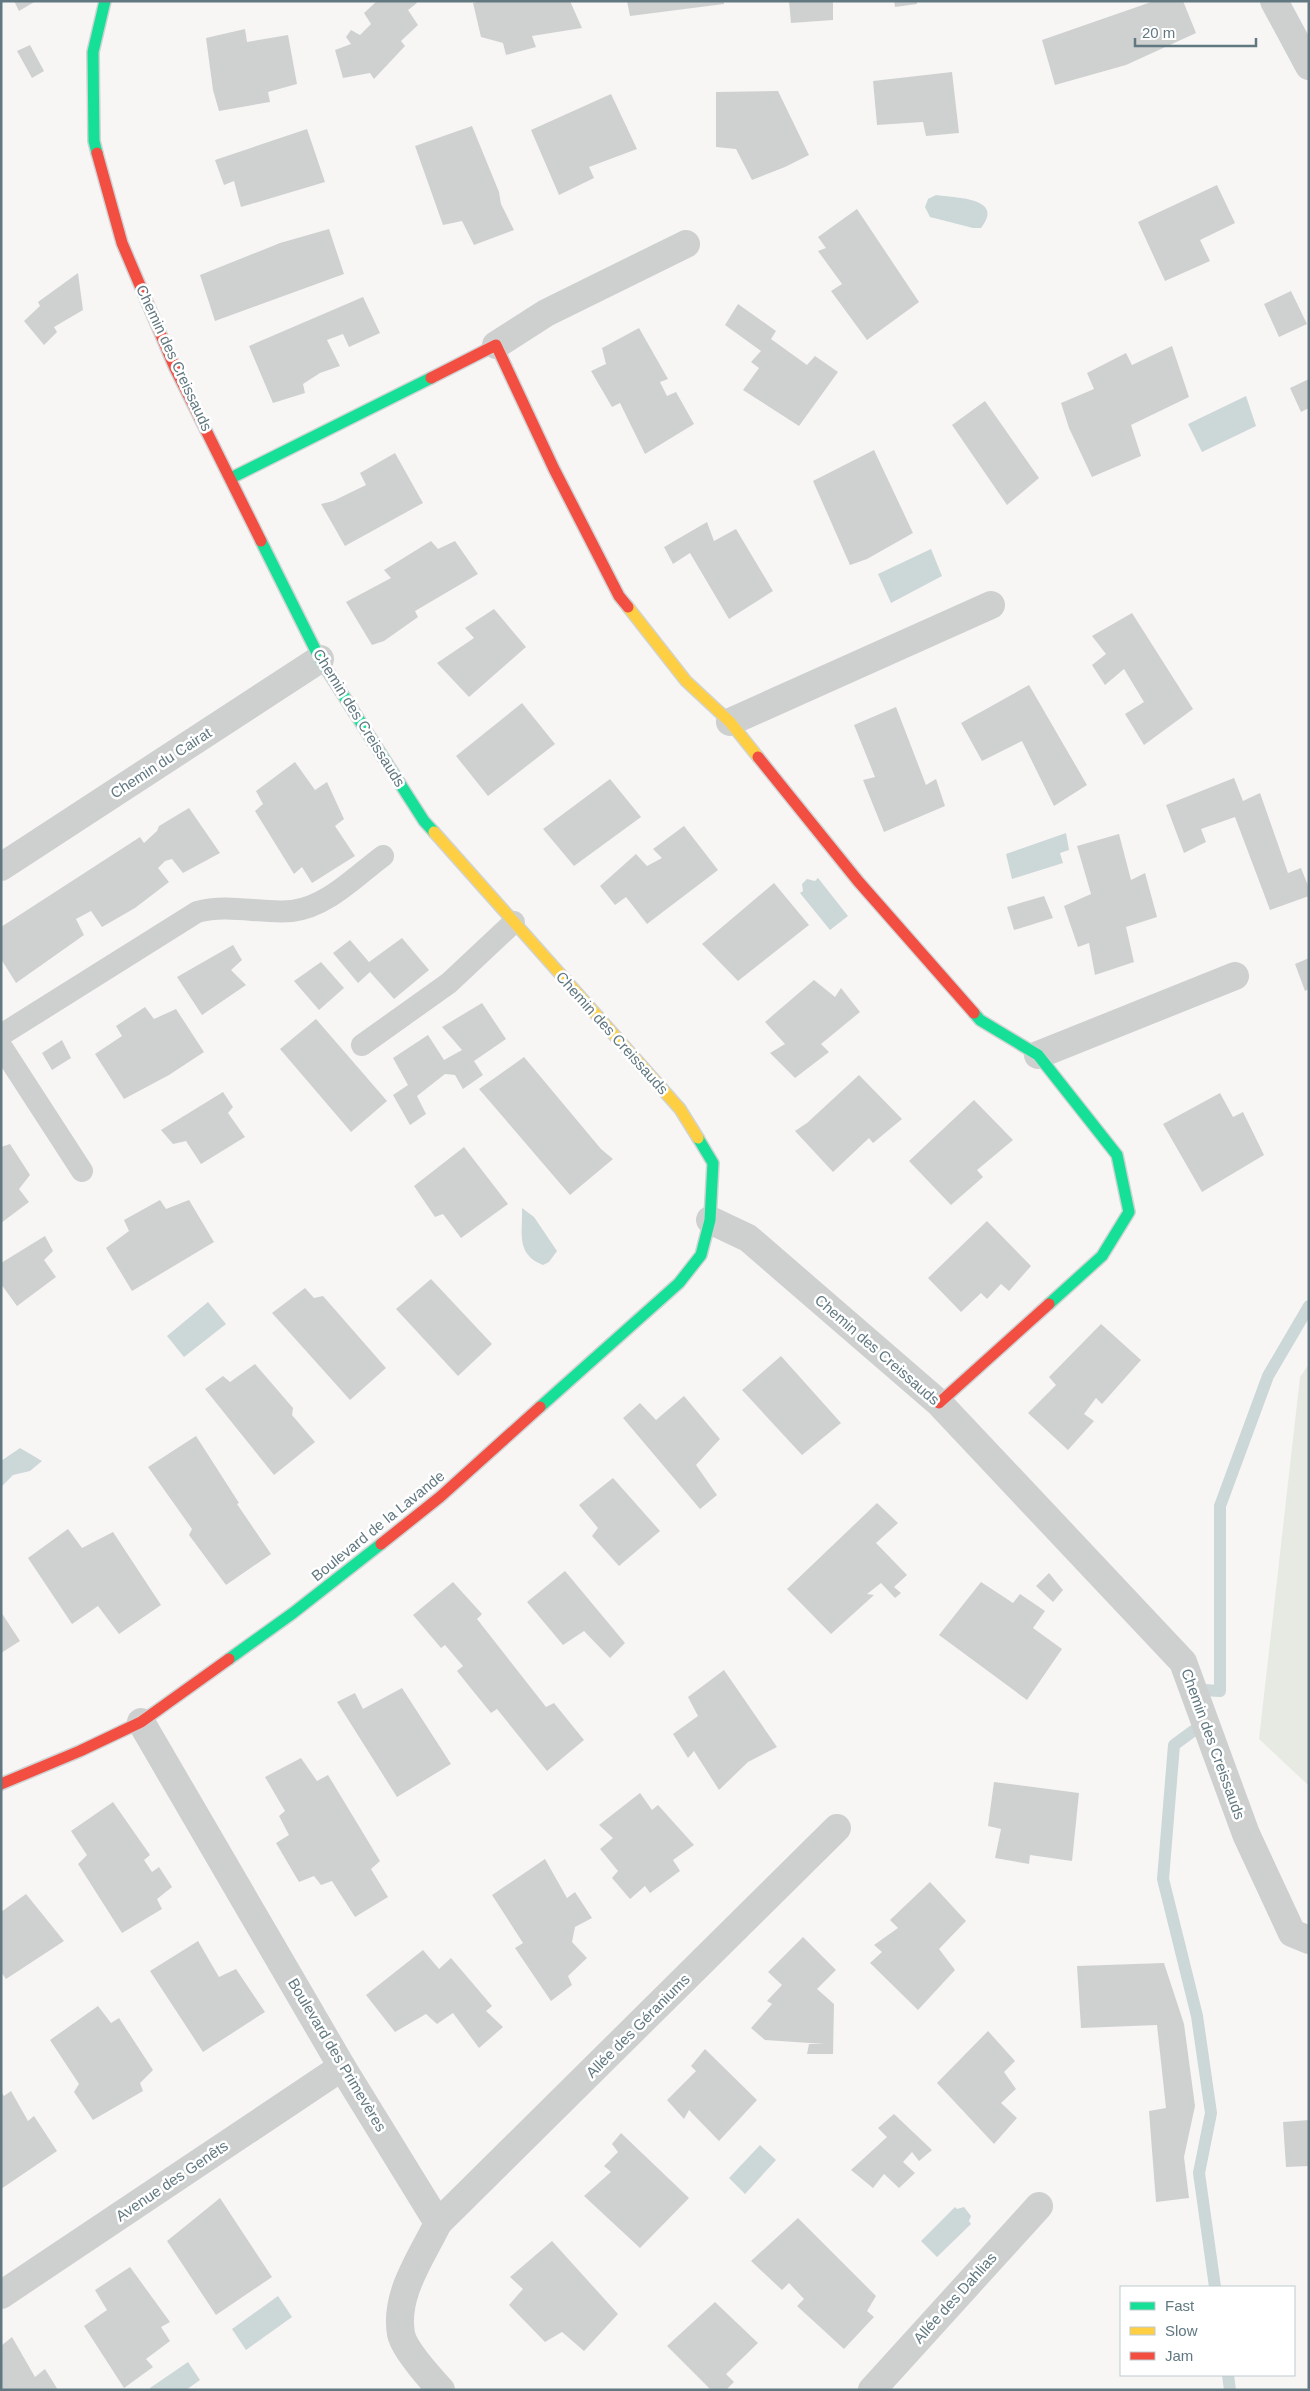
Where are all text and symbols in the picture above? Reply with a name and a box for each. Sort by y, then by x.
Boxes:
scale bar [1135,15,1256,47]
text: 20 m [1142,24,1175,41]
street label: Chemin des Creissauds [133,282,216,434]
street label: Chemin des Creissauds [310,646,409,790]
street label: Chemin du Cairat [107,723,215,801]
street label: Chemin des Creissauds [553,968,672,1098]
street label: Chemin des Creissauds [812,1291,943,1408]
street label: Boulevard de la Lavande [308,1467,448,1584]
street label: Chemin des Creissauds [1178,1666,1249,1822]
street label: Allée des Géraniums [582,1970,693,2081]
street label: Boulevard des Primevères [285,1975,390,2135]
street label: Avenue des Genêts [112,2137,231,2224]
street label: Allée des Dahlias [910,2249,1000,2346]
legend [1120,2286,1295,2376]
text: Fast [1165,2297,1195,2314]
text: Slow [1165,2322,1198,2339]
text: Jam [1165,2347,1193,2364]

